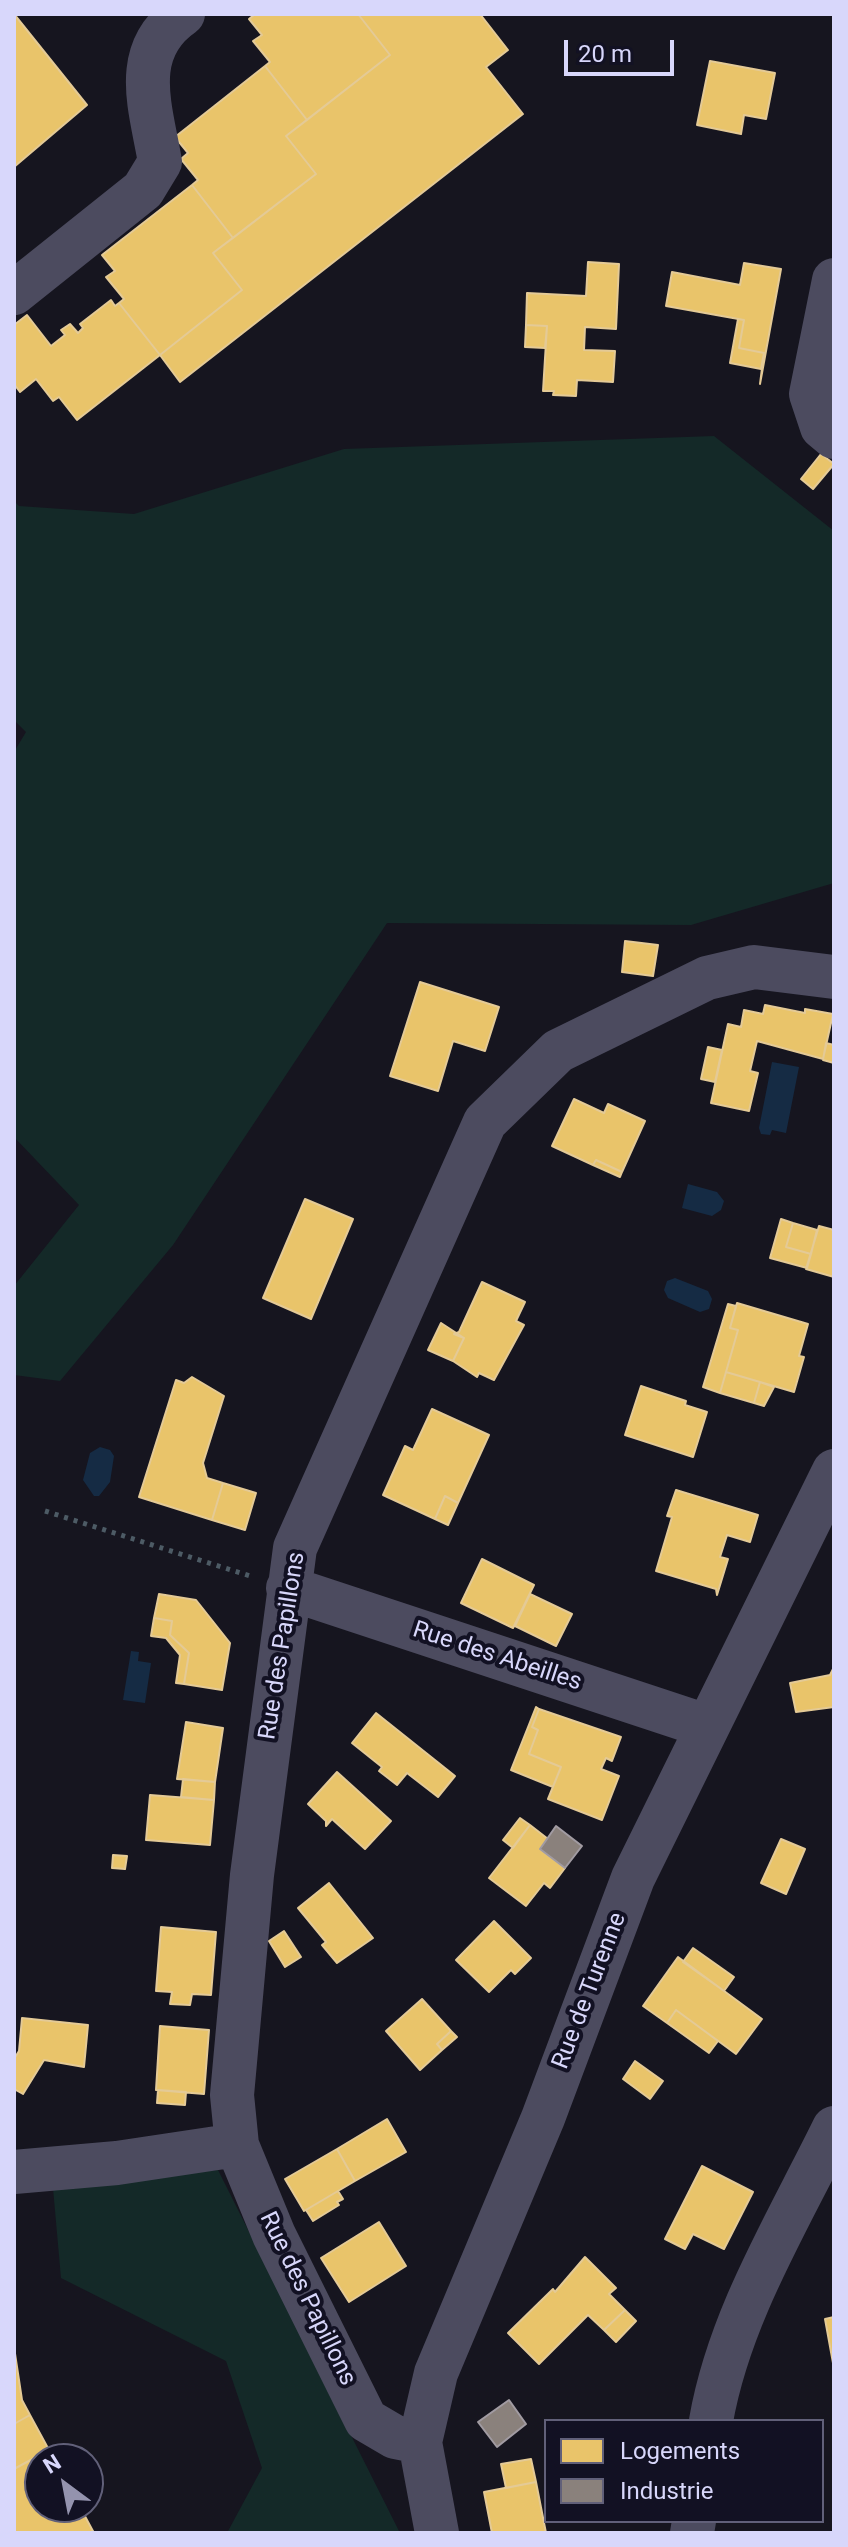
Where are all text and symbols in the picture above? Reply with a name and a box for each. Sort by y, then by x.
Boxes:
scale bar [568,24,678,74]
text: 20 m [578,40,632,68]
street label: Rue des Papillons [254,1550,312,1742]
street label: Rue des Abeilles [409,1616,585,1698]
street label: Rue de Turenne [547,1909,633,2073]
street label: Rue des Papillons [252,2207,362,2391]
legend [544,2419,824,2523]
text: Logements [620,2437,740,2465]
north arrow [24,2443,104,2523]
text: N [39,2449,65,2479]
text: Industrie [620,2477,713,2505]

